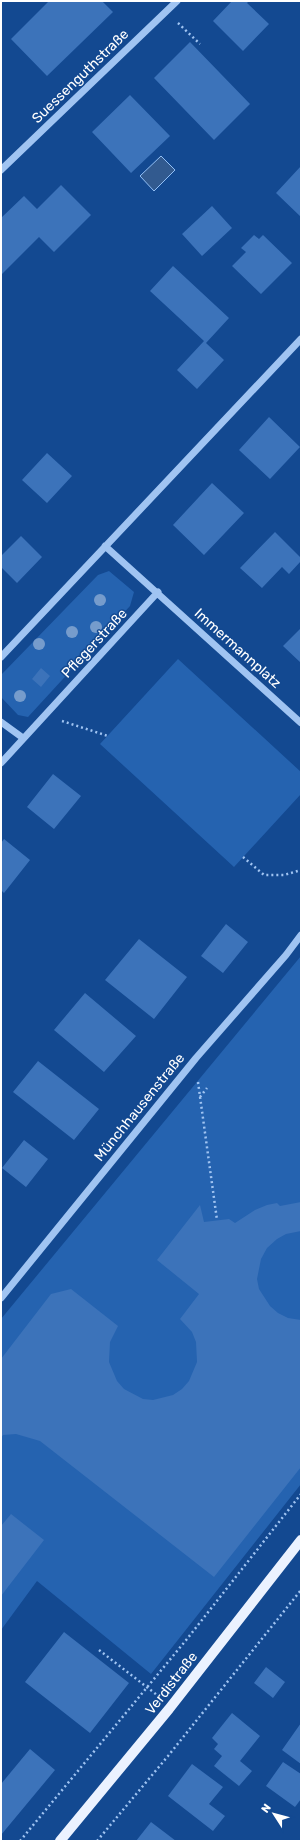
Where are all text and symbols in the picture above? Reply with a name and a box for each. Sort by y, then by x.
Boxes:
street label: Suessenguthstraße [28,26,132,127]
street label: Pflegerstraße [58,605,131,681]
street label: Immermannplatz [191,605,285,692]
street label: Münchhausenstraße [91,1050,188,1165]
street label: Verdistraße [142,1648,201,1718]
north arrow [254,1794,294,1834]
text: N [259,1801,274,1815]

